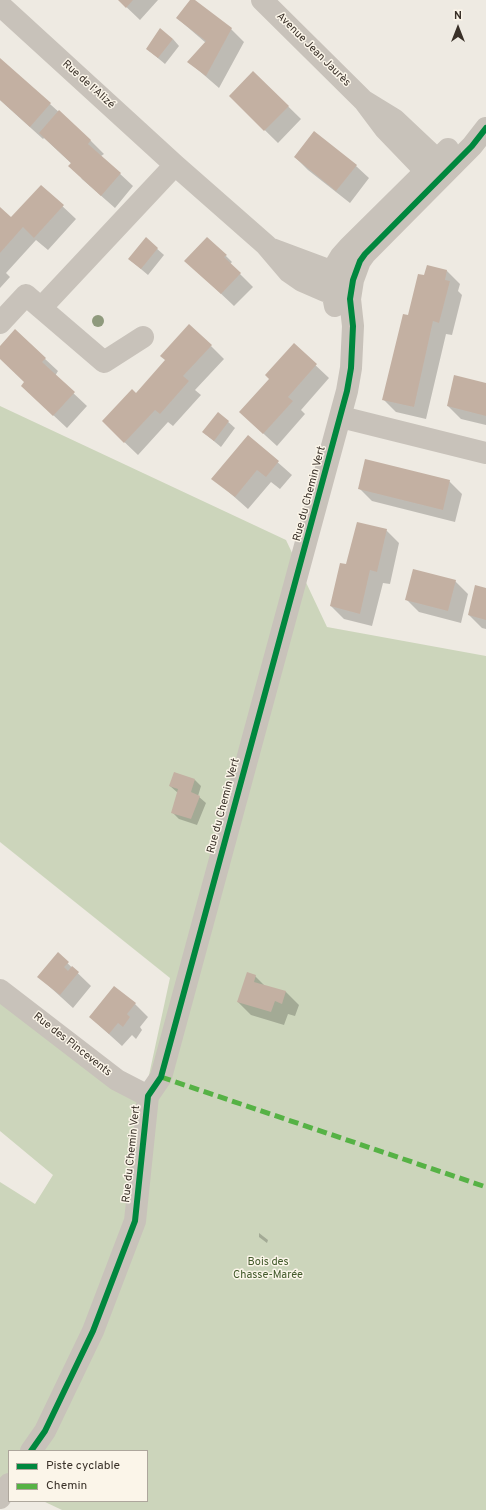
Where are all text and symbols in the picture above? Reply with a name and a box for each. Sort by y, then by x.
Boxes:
north arrow [438,8,478,48]
text: N [454,9,462,23]
street label: Avenue Jean Jaurès [273,10,353,90]
street label: Rue de l'Alizé [59,58,117,112]
street label: Rue du Chemin Vert [291,445,329,543]
street label: Rue du Chemin Vert [205,757,243,855]
street label: Rue des Pincevents [30,1010,114,1080]
street label: Rue du Chemin Vert [120,1105,144,1203]
park label: Bois des Chasse-Marée [233,1256,303,1282]
legend [8,1450,148,1502]
text: Piste cyclable [46,1458,120,1474]
text: Chemin [46,1478,87,1494]

